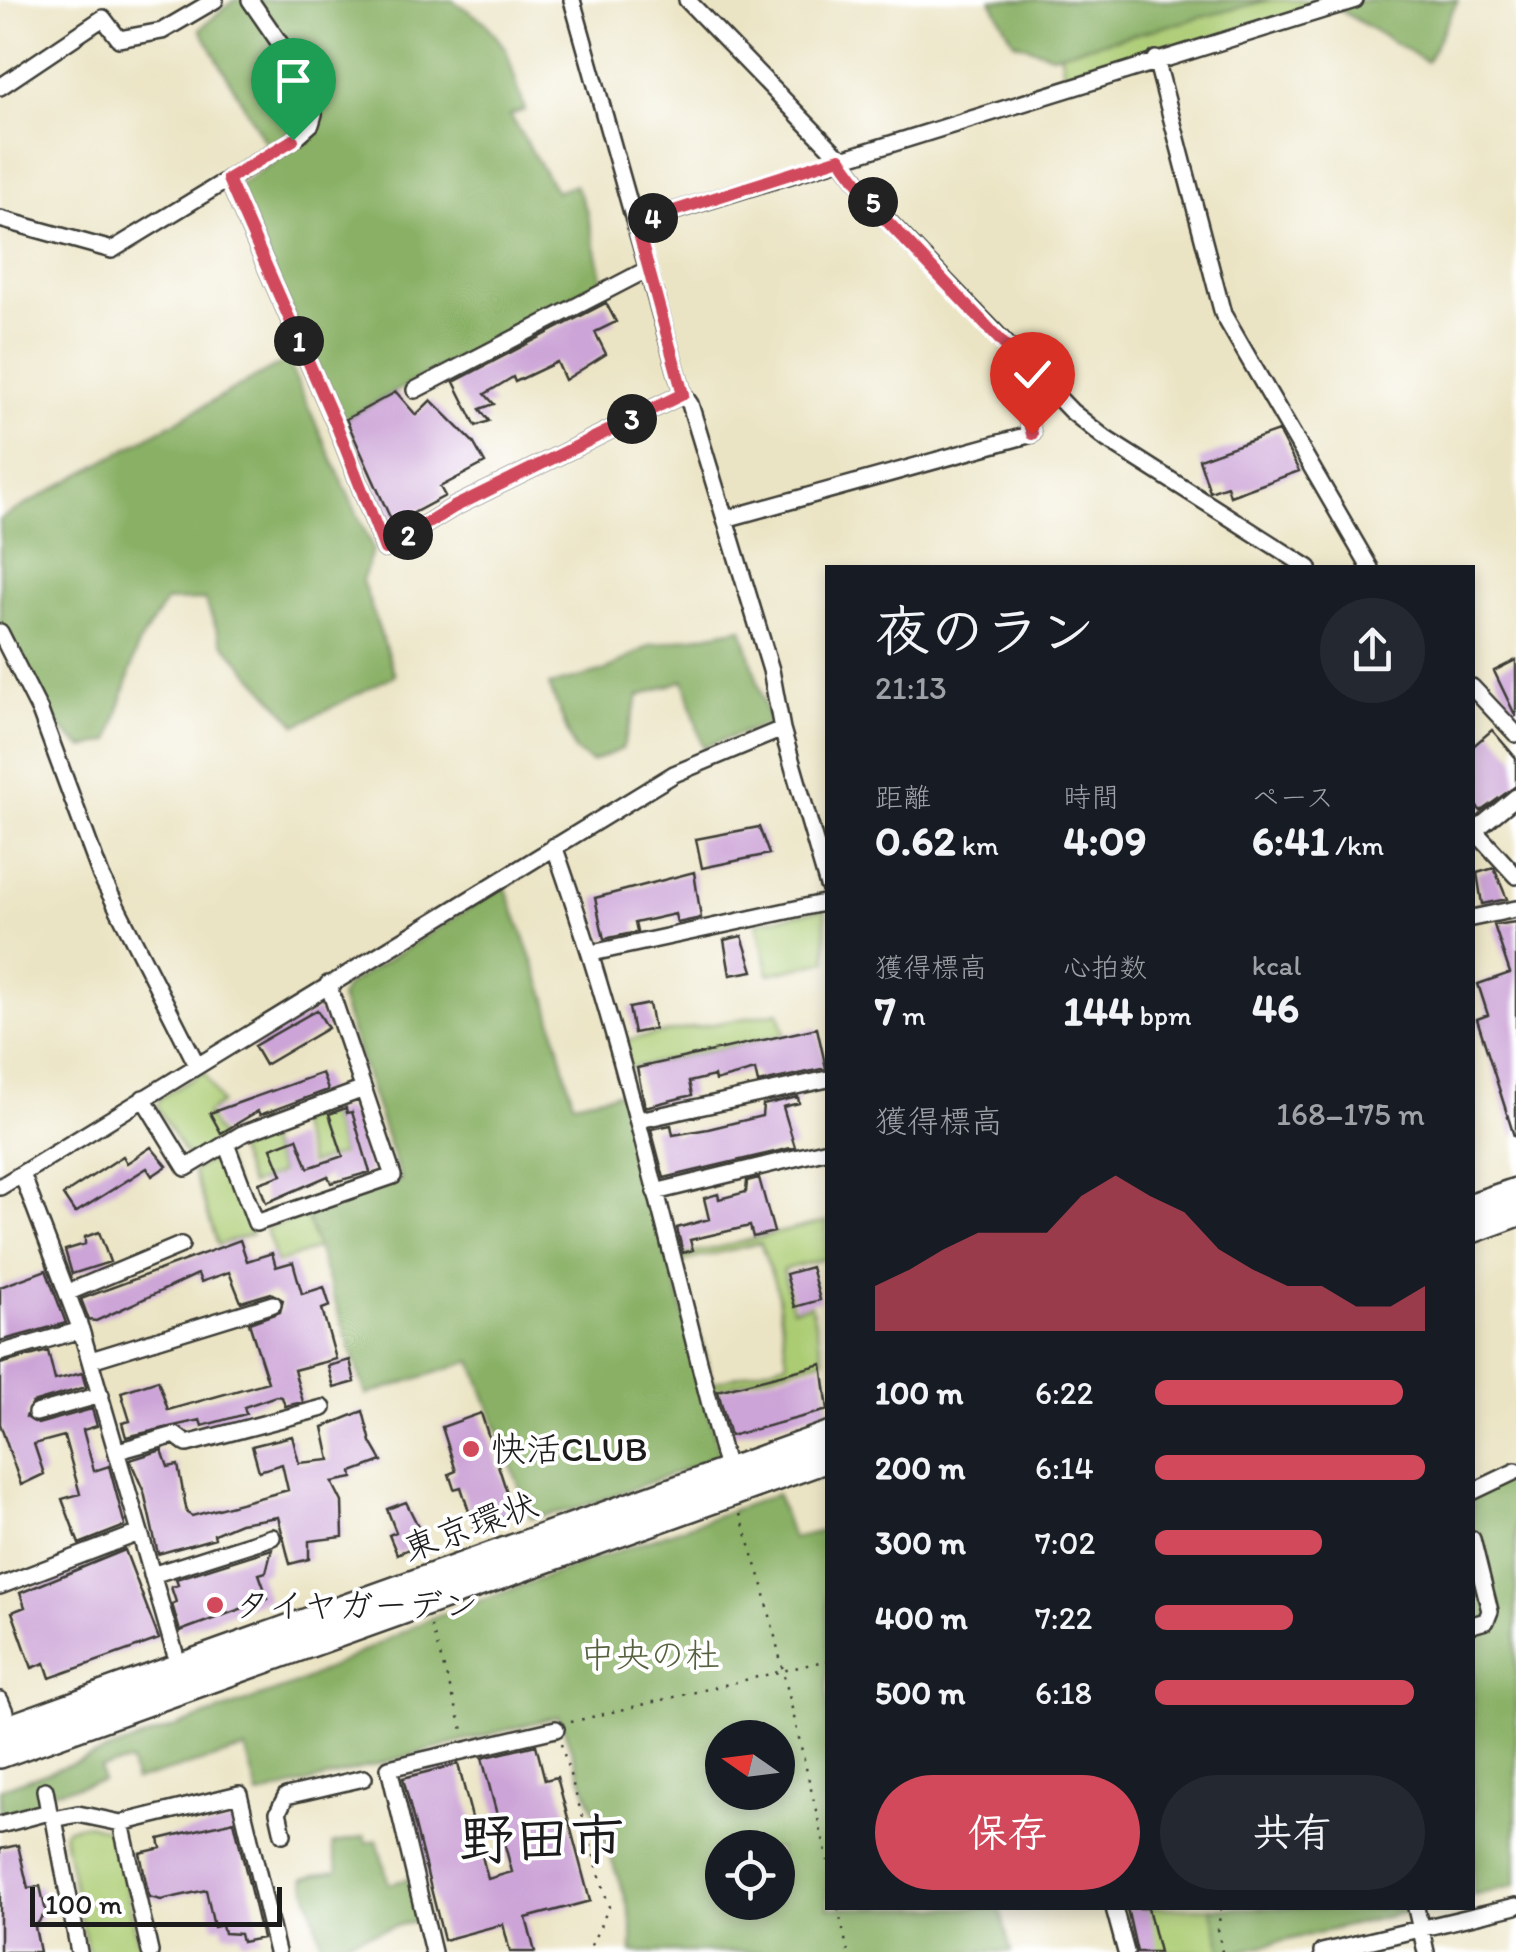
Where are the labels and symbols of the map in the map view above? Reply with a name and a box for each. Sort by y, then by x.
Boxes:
pin [251,38,336,141]
pin: 5 [848,177,898,227]
pin: 4 [628,193,678,243]
pin: 1 [274,316,324,366]
pin [990,332,1075,435]
pin: 3 [607,394,657,444]
pin: 2 [383,510,433,560]
place label: 快活CLUB [491,1428,647,1470]
marker: 快活CLUB [460,1438,482,1460]
street label: 東京環状 [397,1482,543,1570]
place label: タイヤガーデン [235,1584,479,1626]
marker: タイヤガーデン [204,1594,226,1616]
park label: 中央の杜 [580,1634,720,1676]
north arrow [705,1720,795,1810]
district label: 野田市 [459,1806,625,1872]
scale bar [30,1882,282,1926]

